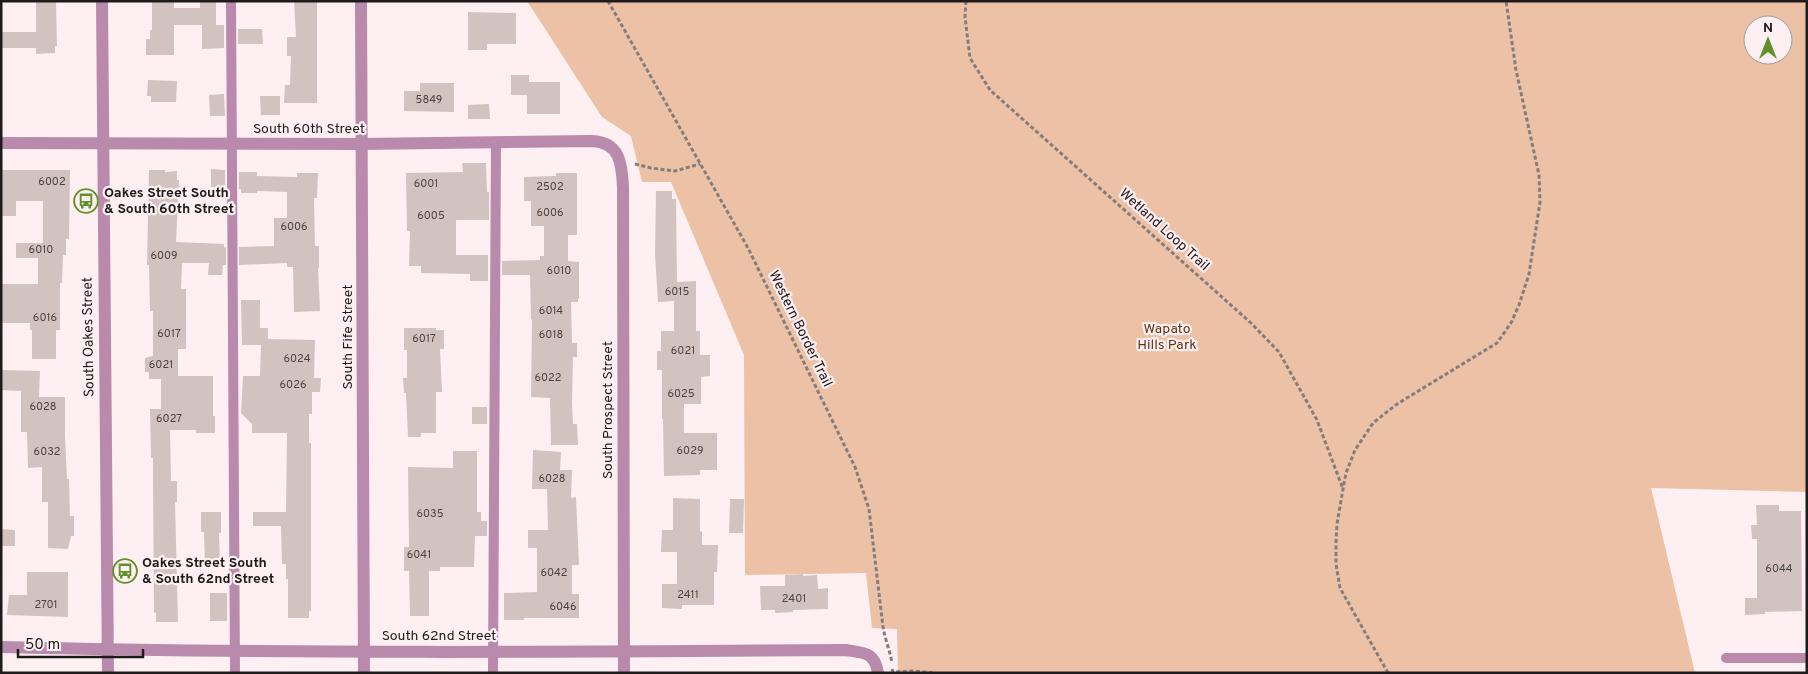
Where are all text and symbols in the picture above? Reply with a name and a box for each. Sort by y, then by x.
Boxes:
north arrow [1743,15,1793,65]
text: N [1763,20,1773,37]
house number: 5849 [416,93,442,107]
street label: South 60th Street [253,121,365,138]
house number: 6002 [38,175,66,189]
house number: 6001 [414,177,438,191]
house number: 2502 [536,180,564,194]
place label: Oakes Street South & South 60th Street [104,185,234,218]
street label: Wetland Loop Trail [1115,185,1213,275]
bus stop icon: Oakes Street South & South 60th Street [73,188,99,214]
house number: 6006 [536,206,564,220]
house number: 6005 [417,209,445,223]
house number: 6006 [280,220,308,234]
house number: 6010 [29,243,53,257]
house number: 6009 [150,249,178,263]
house number: 6010 [547,264,571,278]
street label: Western Border Trail [764,268,836,390]
street label: South Oakes Street [79,277,99,397]
street label: South Fife Street [340,284,357,390]
house number: 6015 [665,285,689,299]
house number: 6014 [539,304,563,318]
house number: 6016 [33,311,57,325]
park label: Wapato Hills Park [1137,321,1197,354]
house number: 6017 [157,327,181,341]
house number: 6018 [539,328,563,342]
house number: 6017 [412,332,436,346]
street label: South Prospect Street [600,341,617,479]
house number: 6021 [671,344,695,358]
house number: 6024 [283,352,311,366]
house number: 6021 [149,358,173,372]
house number: 6022 [534,371,562,385]
house number: 6026 [280,378,306,392]
house number: 6025 [667,387,695,401]
house number: 6028 [29,400,57,414]
house number: 6027 [156,412,182,426]
house number: 6029 [677,444,703,458]
house number: 6032 [34,445,60,459]
house number: 6028 [538,472,566,486]
house number: 6035 [416,507,444,521]
house number: 6041 [407,548,431,562]
place label: Oakes Street South & South 62nd Street [142,555,274,588]
bus stop icon: Oakes Street South & South 62nd Street [112,558,138,584]
house number: 6044 [1765,562,1793,576]
house number: 6042 [540,566,568,580]
house number: 2411 [677,588,699,602]
house number: 2401 [782,592,806,606]
house number: 2701 [34,598,58,612]
house number: 6046 [549,600,577,614]
scale bar [18,626,142,658]
street label: South 62nd Street [382,628,496,645]
text: 50 m [25,636,60,655]

